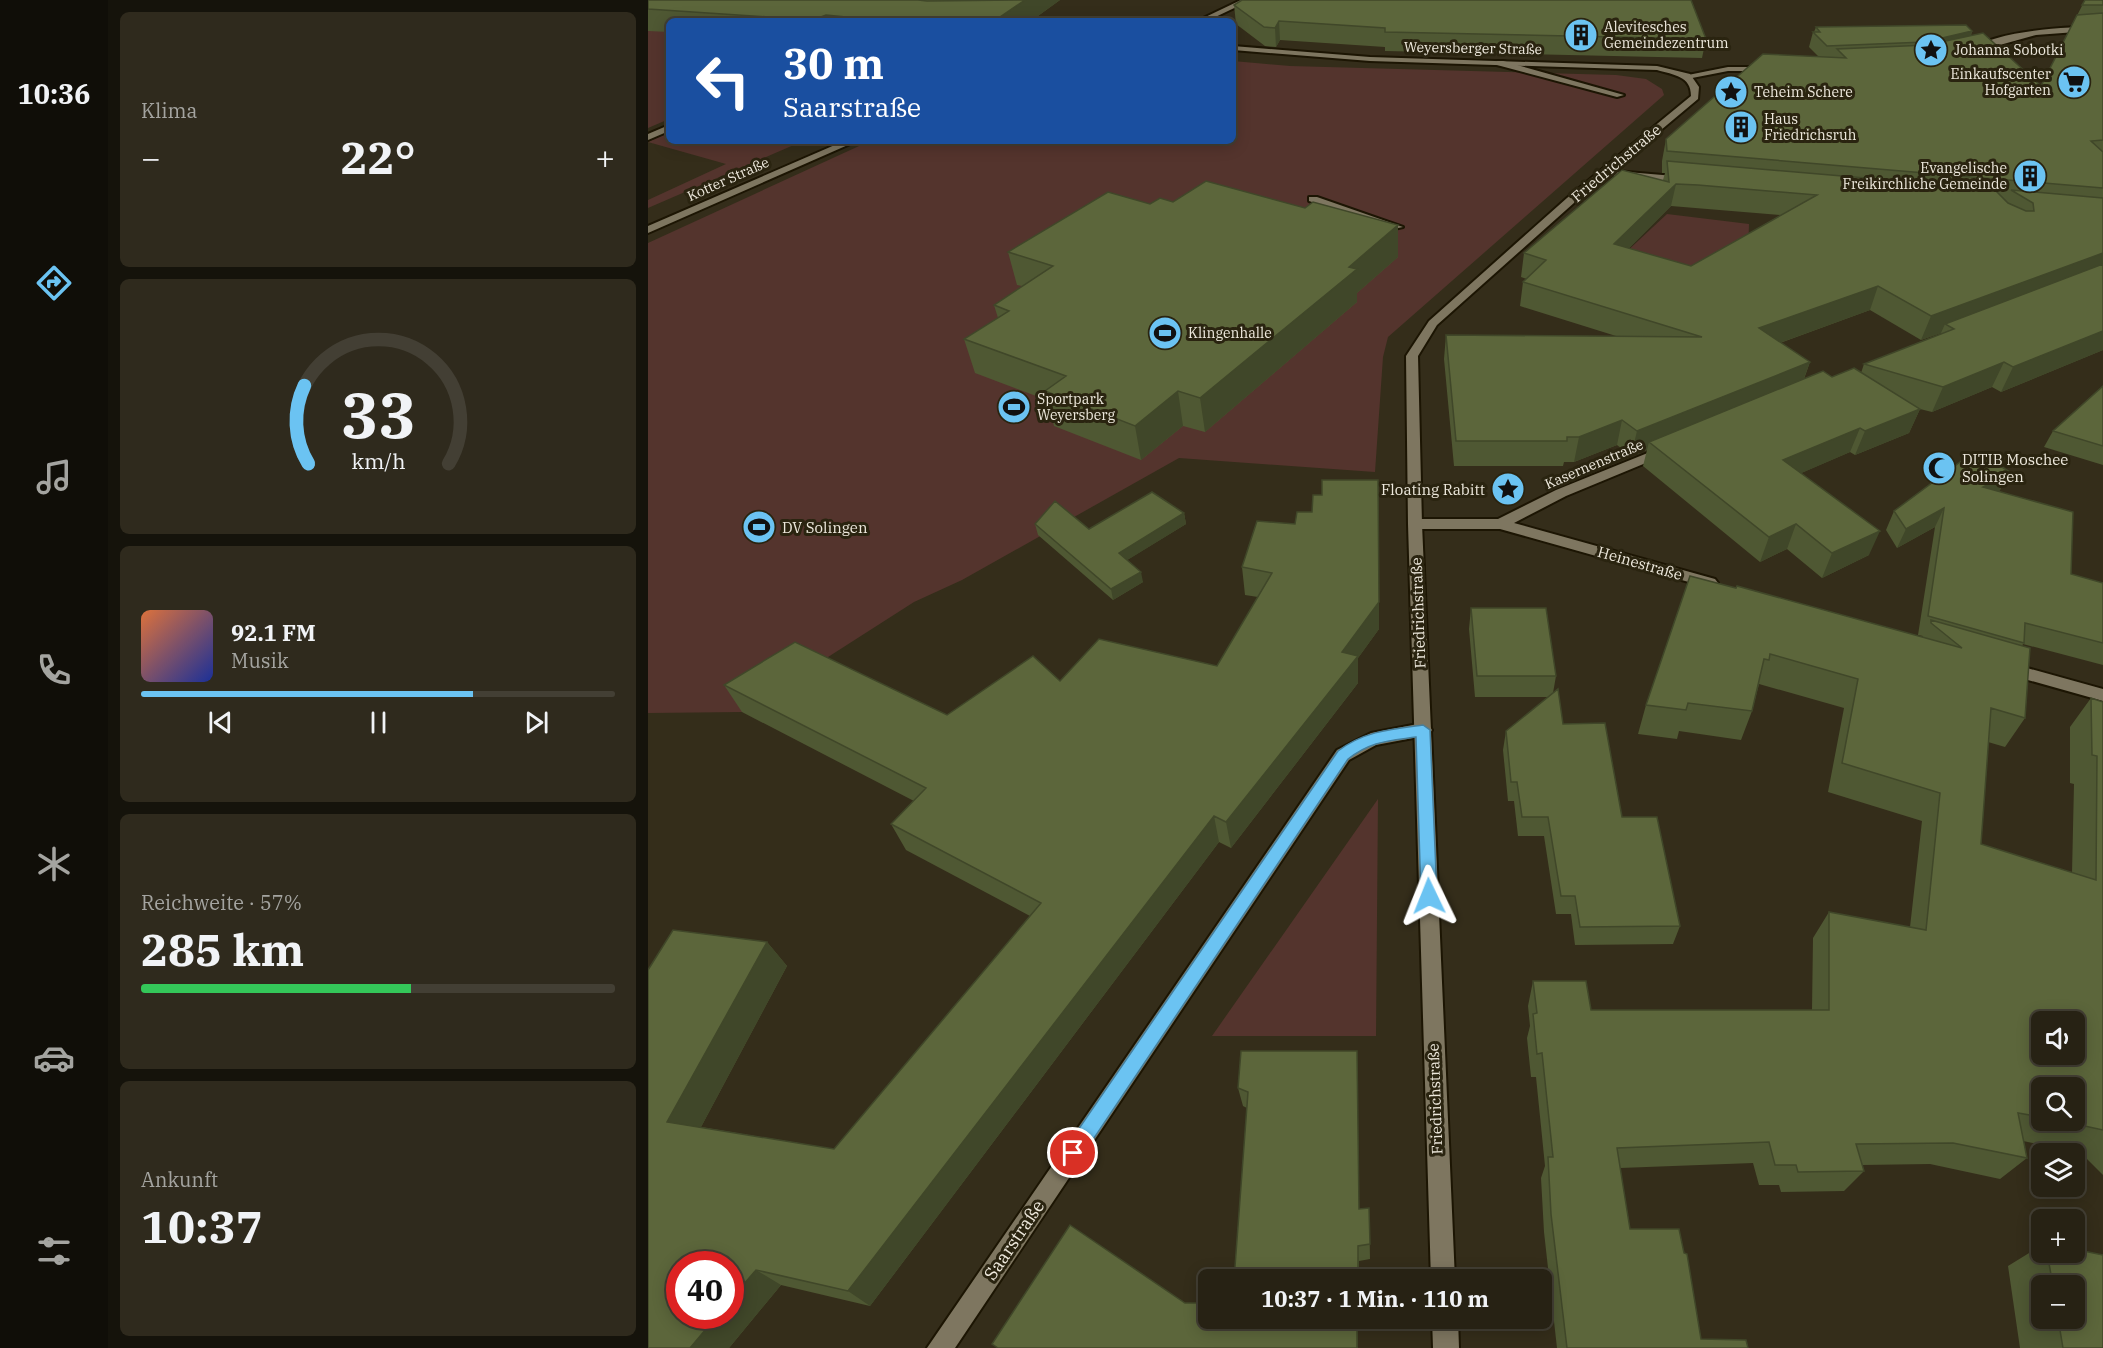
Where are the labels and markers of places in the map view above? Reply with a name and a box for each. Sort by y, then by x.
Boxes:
building icon: Alevitesches Gemeindezentrum [1563,17,1599,53]
place label: Alevitesches Gemeindezentrum [1604,18,1729,52]
place icon: Johanna Sobotki [1913,32,1949,68]
place label: Johanna Sobotki [1954,41,2063,59]
supermarket icon: Einkaufscenter Hofgarten [2056,64,2092,100]
place label: Einkaufscenter Hofgarten [1950,65,2052,99]
place icon: Teheim Schere [1713,74,1749,110]
place label: Teheim Schere [1754,83,1853,101]
building icon: Haus Friedrichsruh [1723,109,1759,145]
place label: Haus Friedrichsruh [1764,110,1857,144]
building icon: Evangelische Freikirchliche Gemeinde [2012,158,2048,194]
place label: Evangelische Freikirchliche Gemeinde [1843,159,2007,193]
sports icon: Klingenhalle [1147,315,1183,351]
place label: Klingenhalle [1188,324,1272,342]
sports icon: Sportpark Weyersberg [996,389,1032,425]
place label: Sportpark Weyersberg [1037,390,1115,424]
mosque icon: DITIB Moschee Solingen [1921,450,1957,486]
place label: DITIB Moschee Solingen [1962,450,2068,486]
place icon: Floating Rabitt [1490,471,1526,507]
place label: Floating Rabitt [1381,480,1485,499]
sports icon: DV Solingen [741,509,777,545]
place label: DV Solingen [782,518,868,537]
pin [1047,1127,1098,1178]

